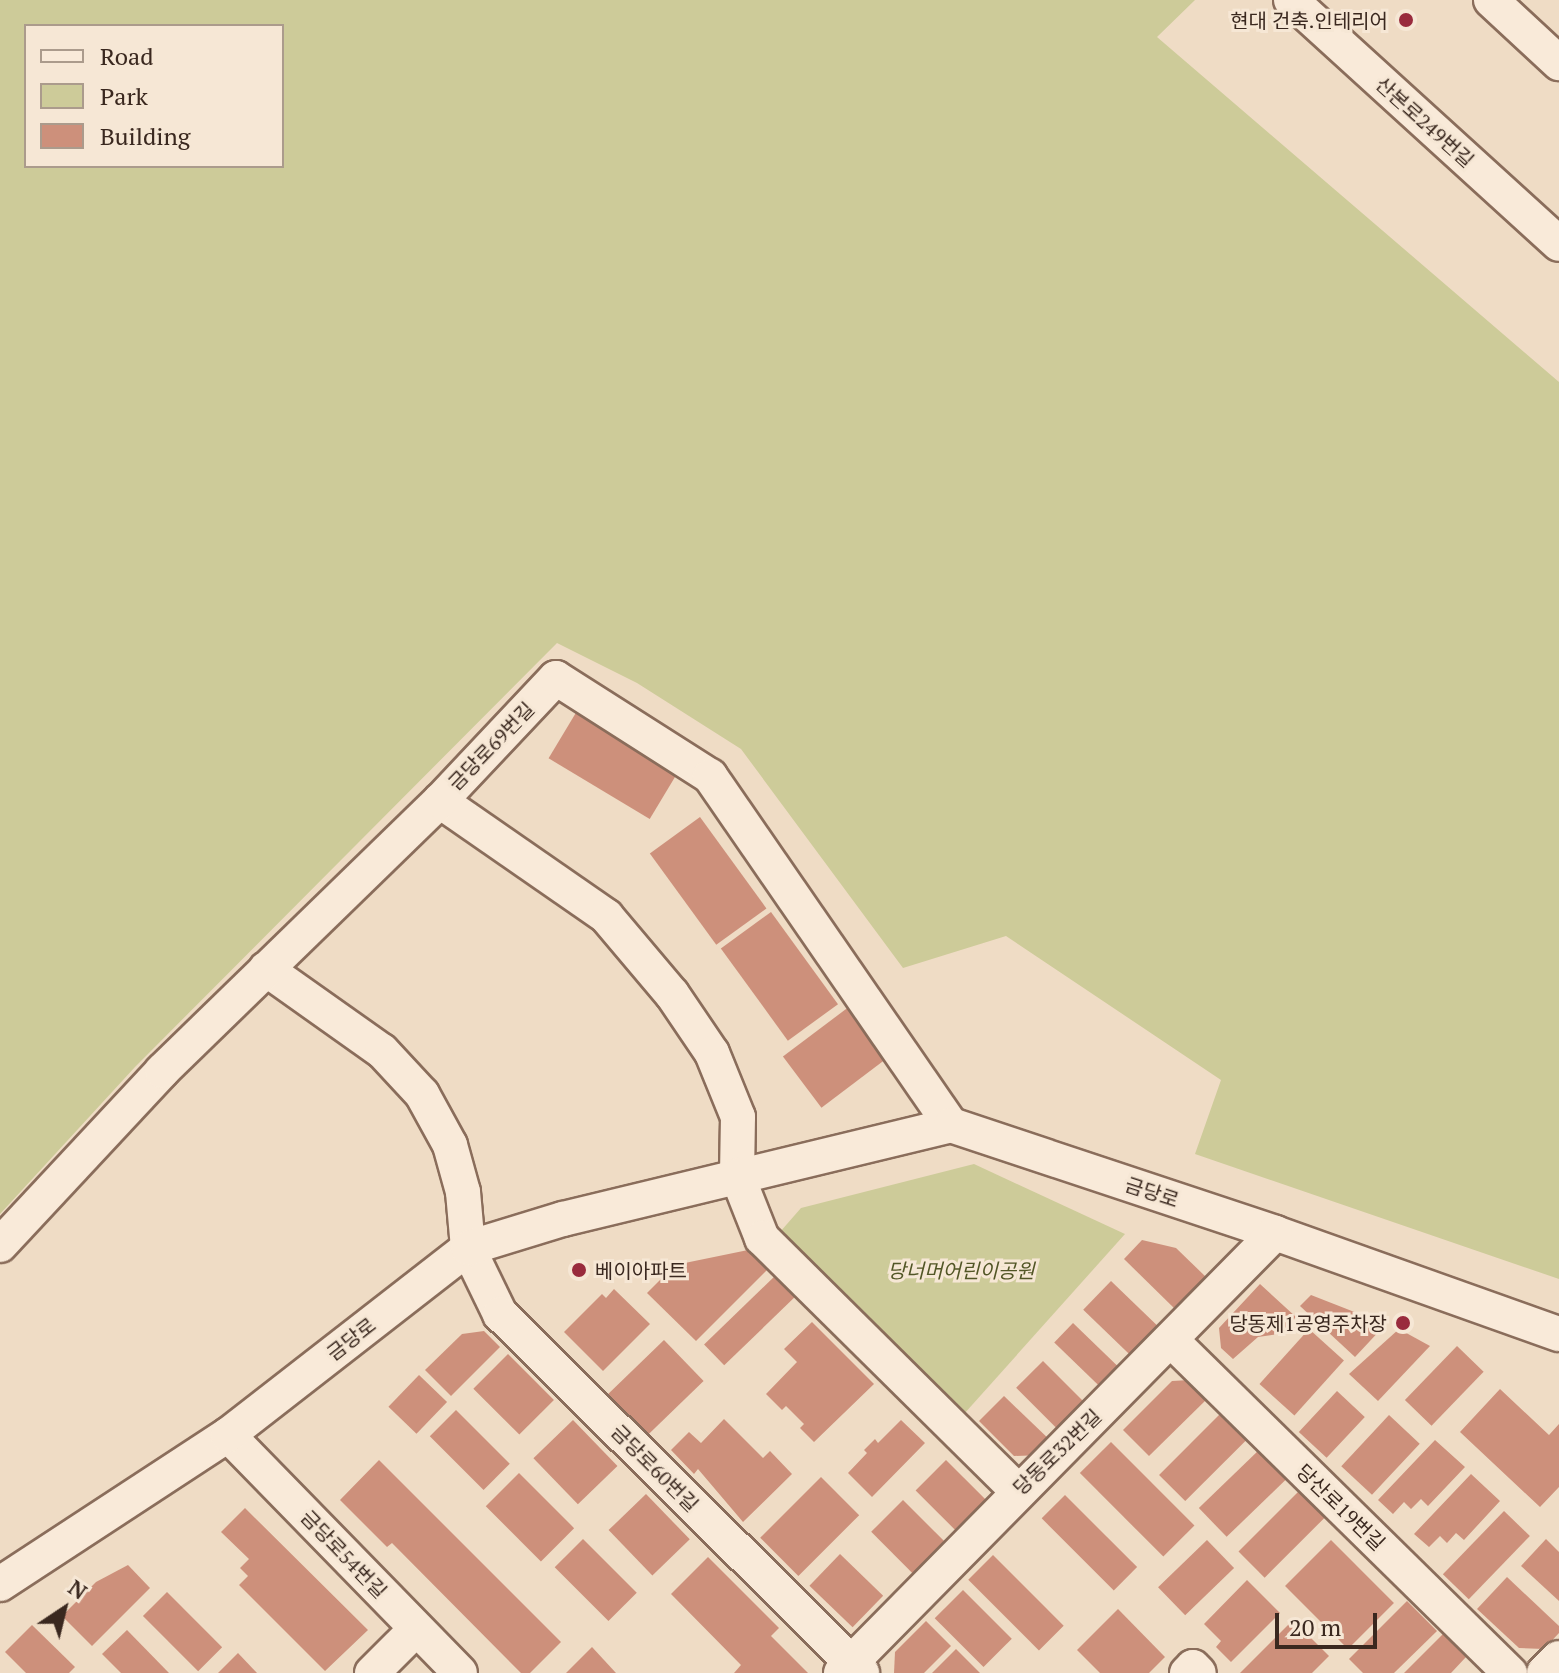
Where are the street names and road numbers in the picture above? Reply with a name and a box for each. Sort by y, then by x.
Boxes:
street label: 산본로249번길 [1371,72,1479,172]
street label: 금당로69번길 [443,697,539,795]
street label: 금당로 [1122,1172,1182,1212]
street label: 금당로 [322,1313,380,1365]
street label: 당동로32번길 [1008,1404,1106,1500]
street label: 금당로60번길 [606,1419,704,1517]
street label: 당산로19번길 [1292,1459,1390,1555]
street label: 금당로54번길 [296,1505,392,1603]

